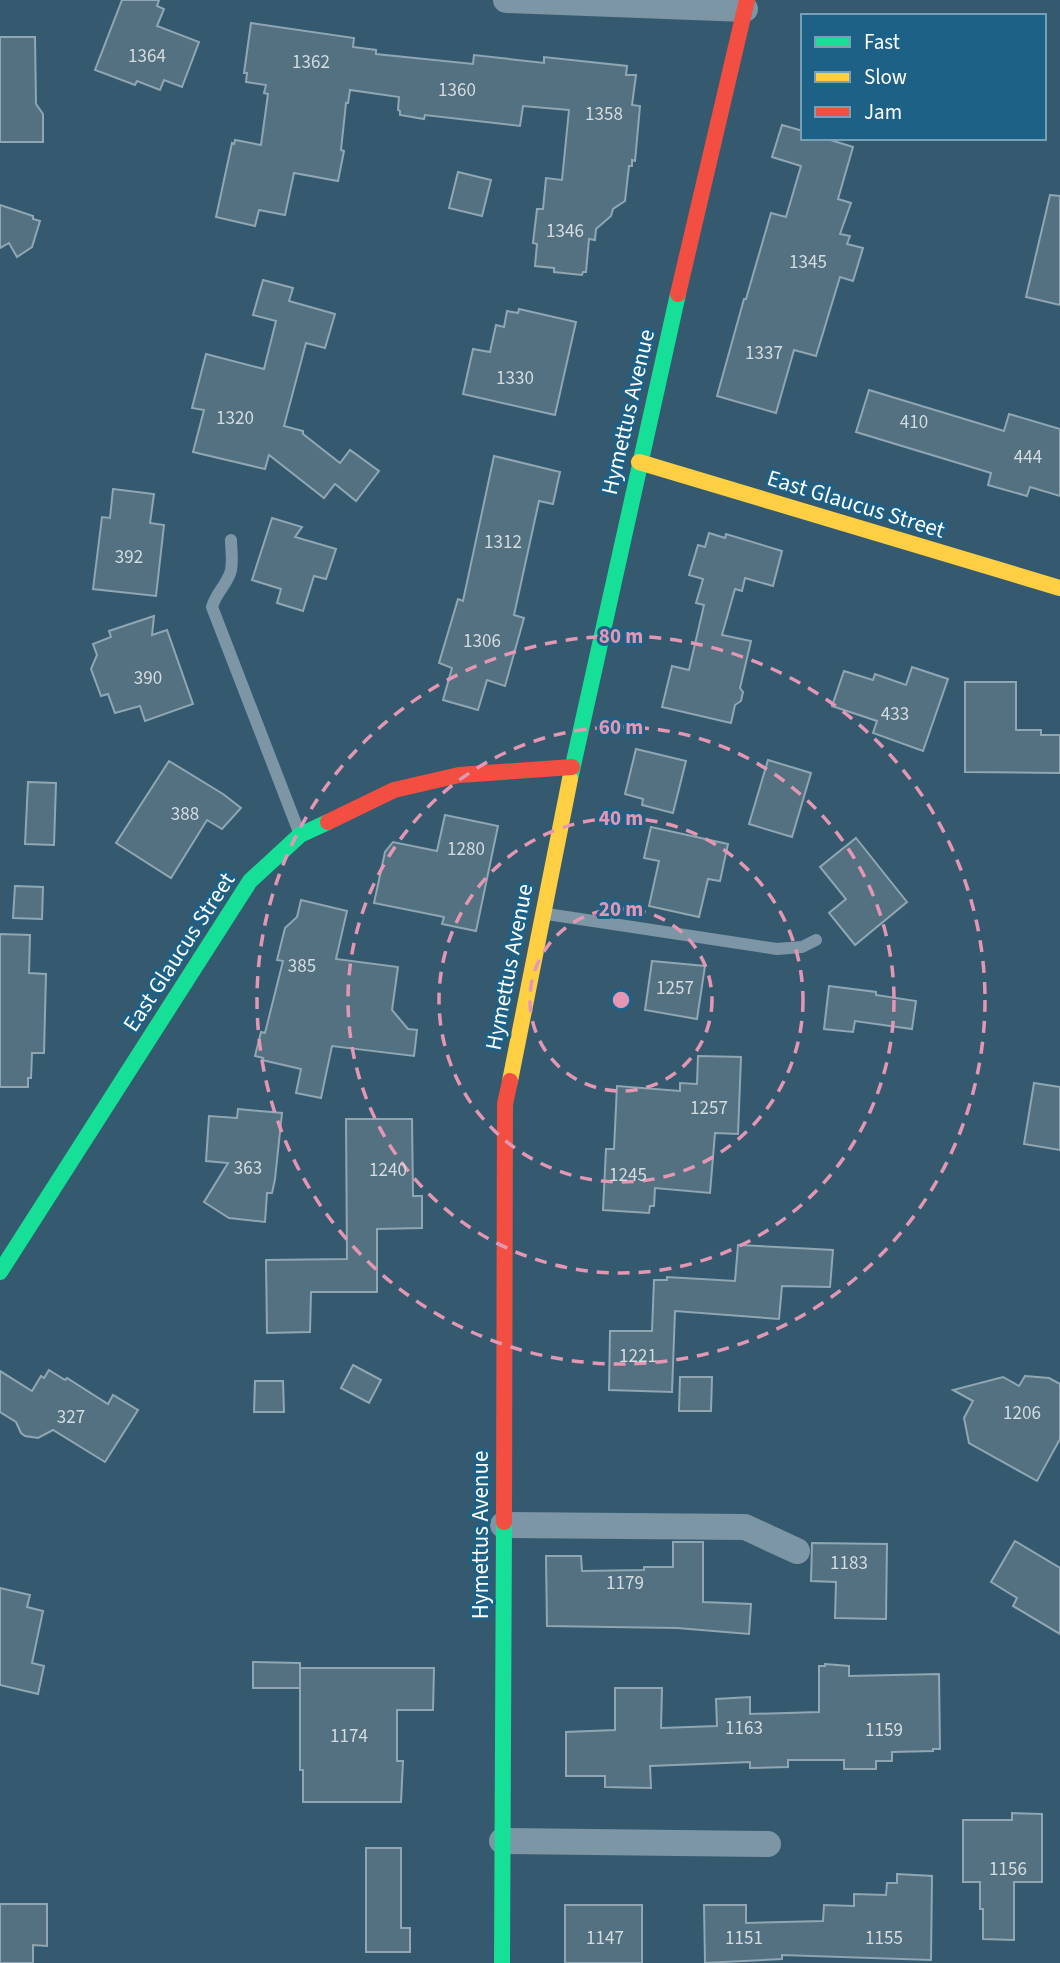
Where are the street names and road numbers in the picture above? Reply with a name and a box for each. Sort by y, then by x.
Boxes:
street label: Hymettus Avenue [593,326,663,498]
street label: East Glaucus Street [763,461,949,547]
street label: East Glaucus Street [115,866,243,1038]
street label: Hymettus Avenue [477,881,541,1053]
street label: Hymettus Avenue [464,1451,497,1619]

